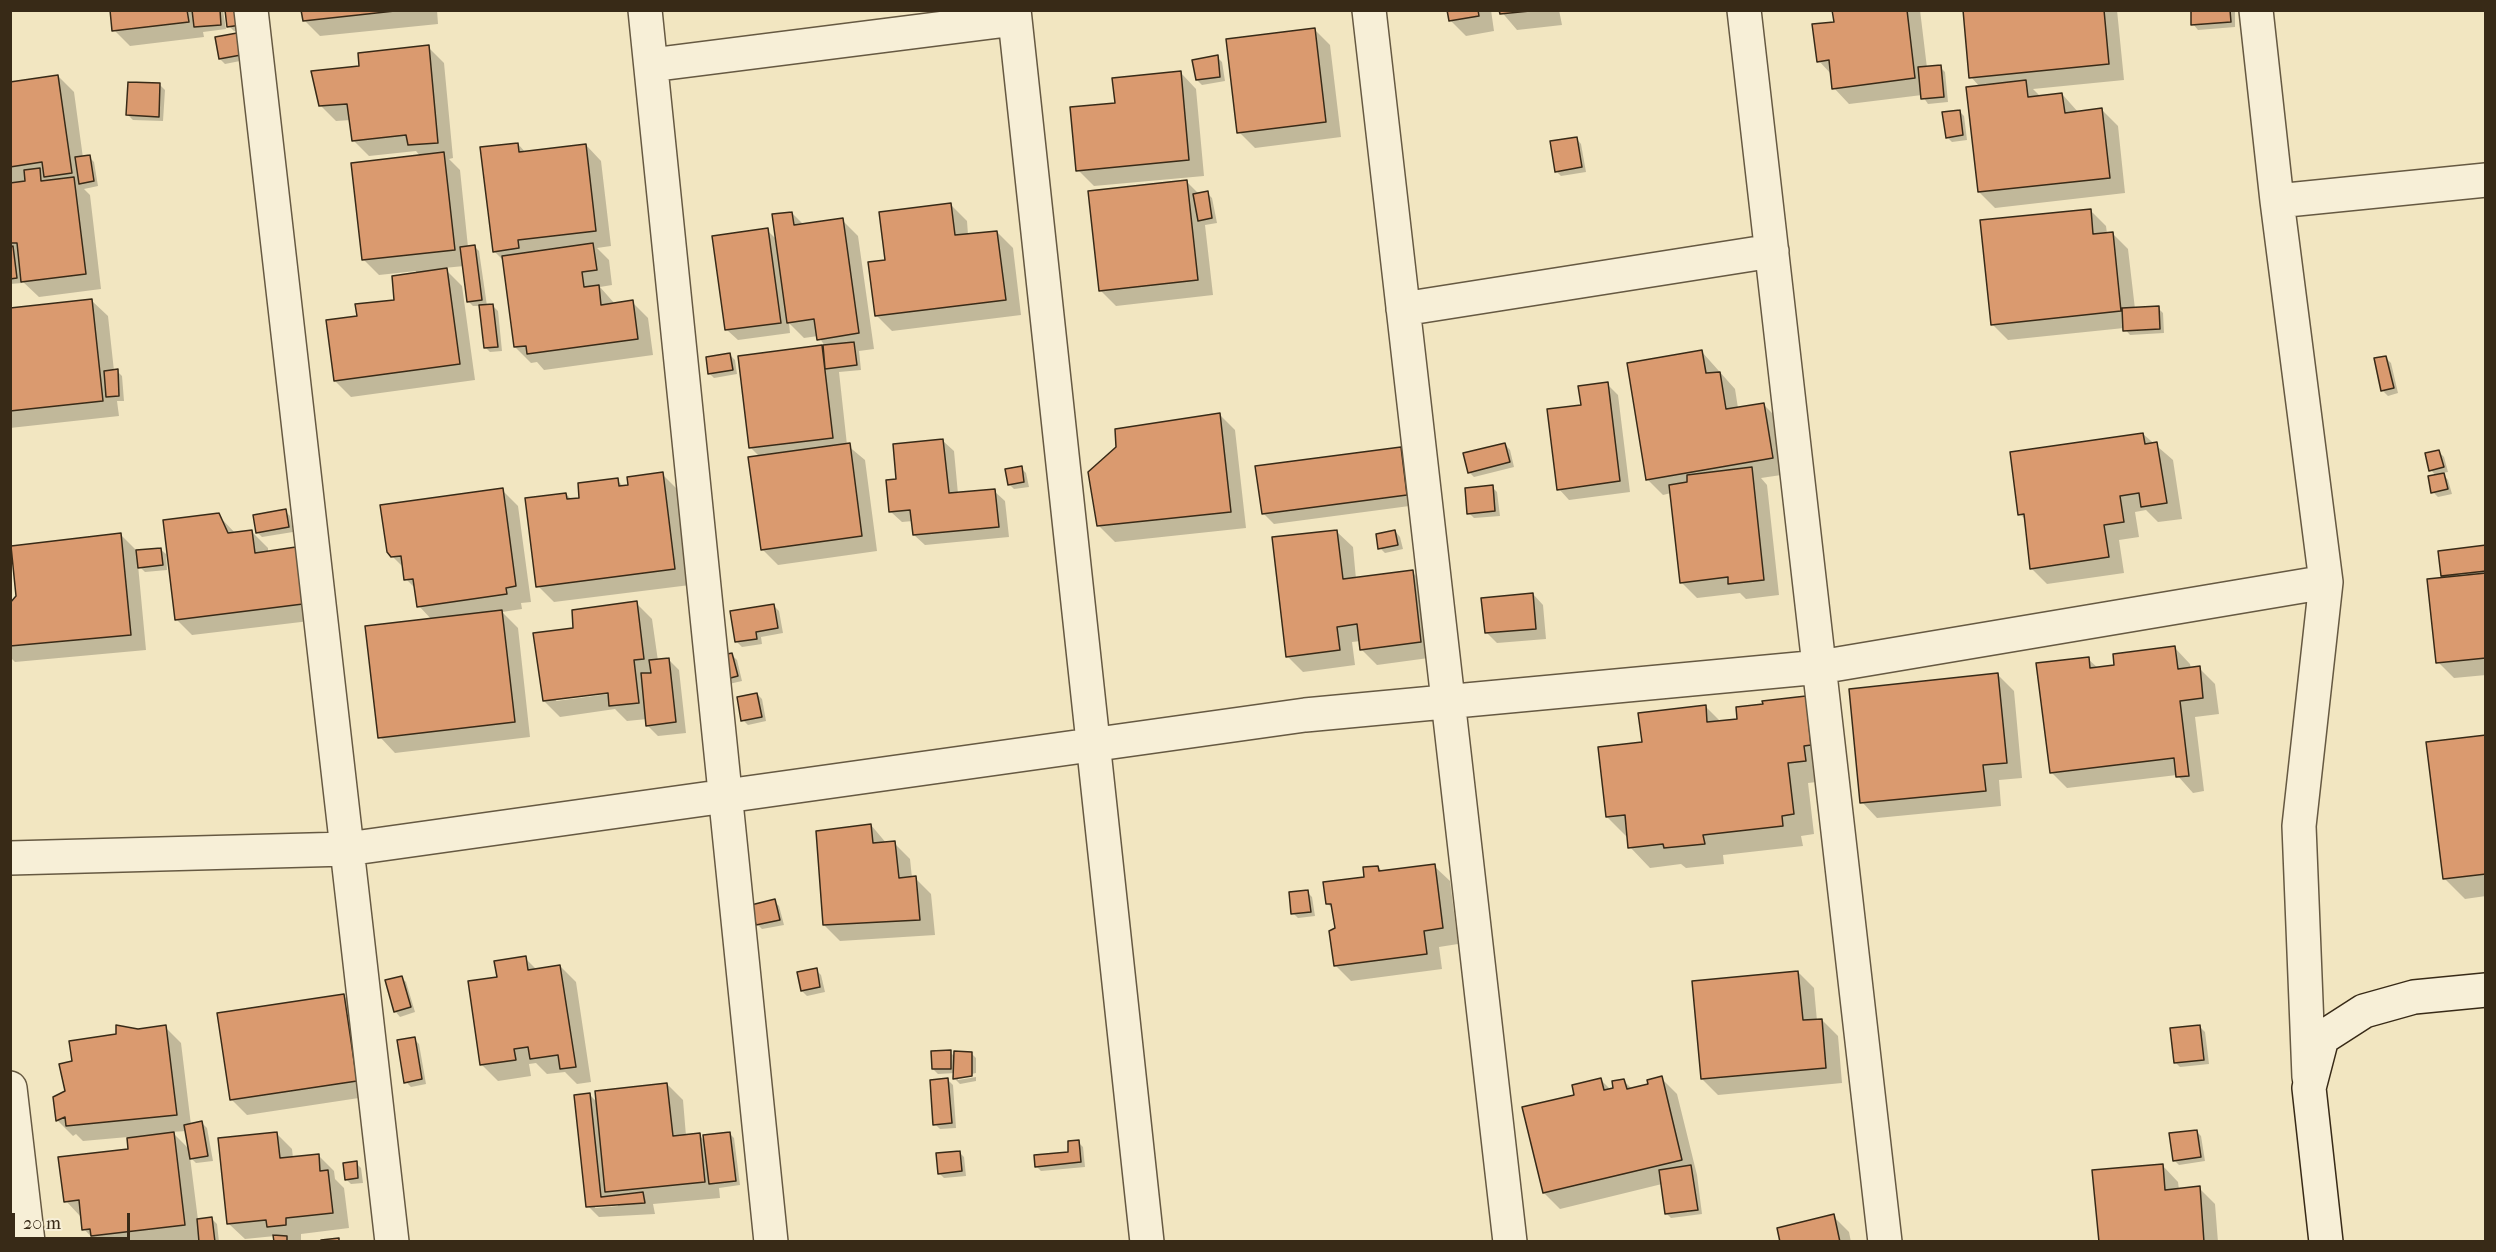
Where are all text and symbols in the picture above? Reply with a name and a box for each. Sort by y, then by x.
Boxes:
scale bar [15,1201,134,1239]
text: 20 m [23,1213,61,1234]

